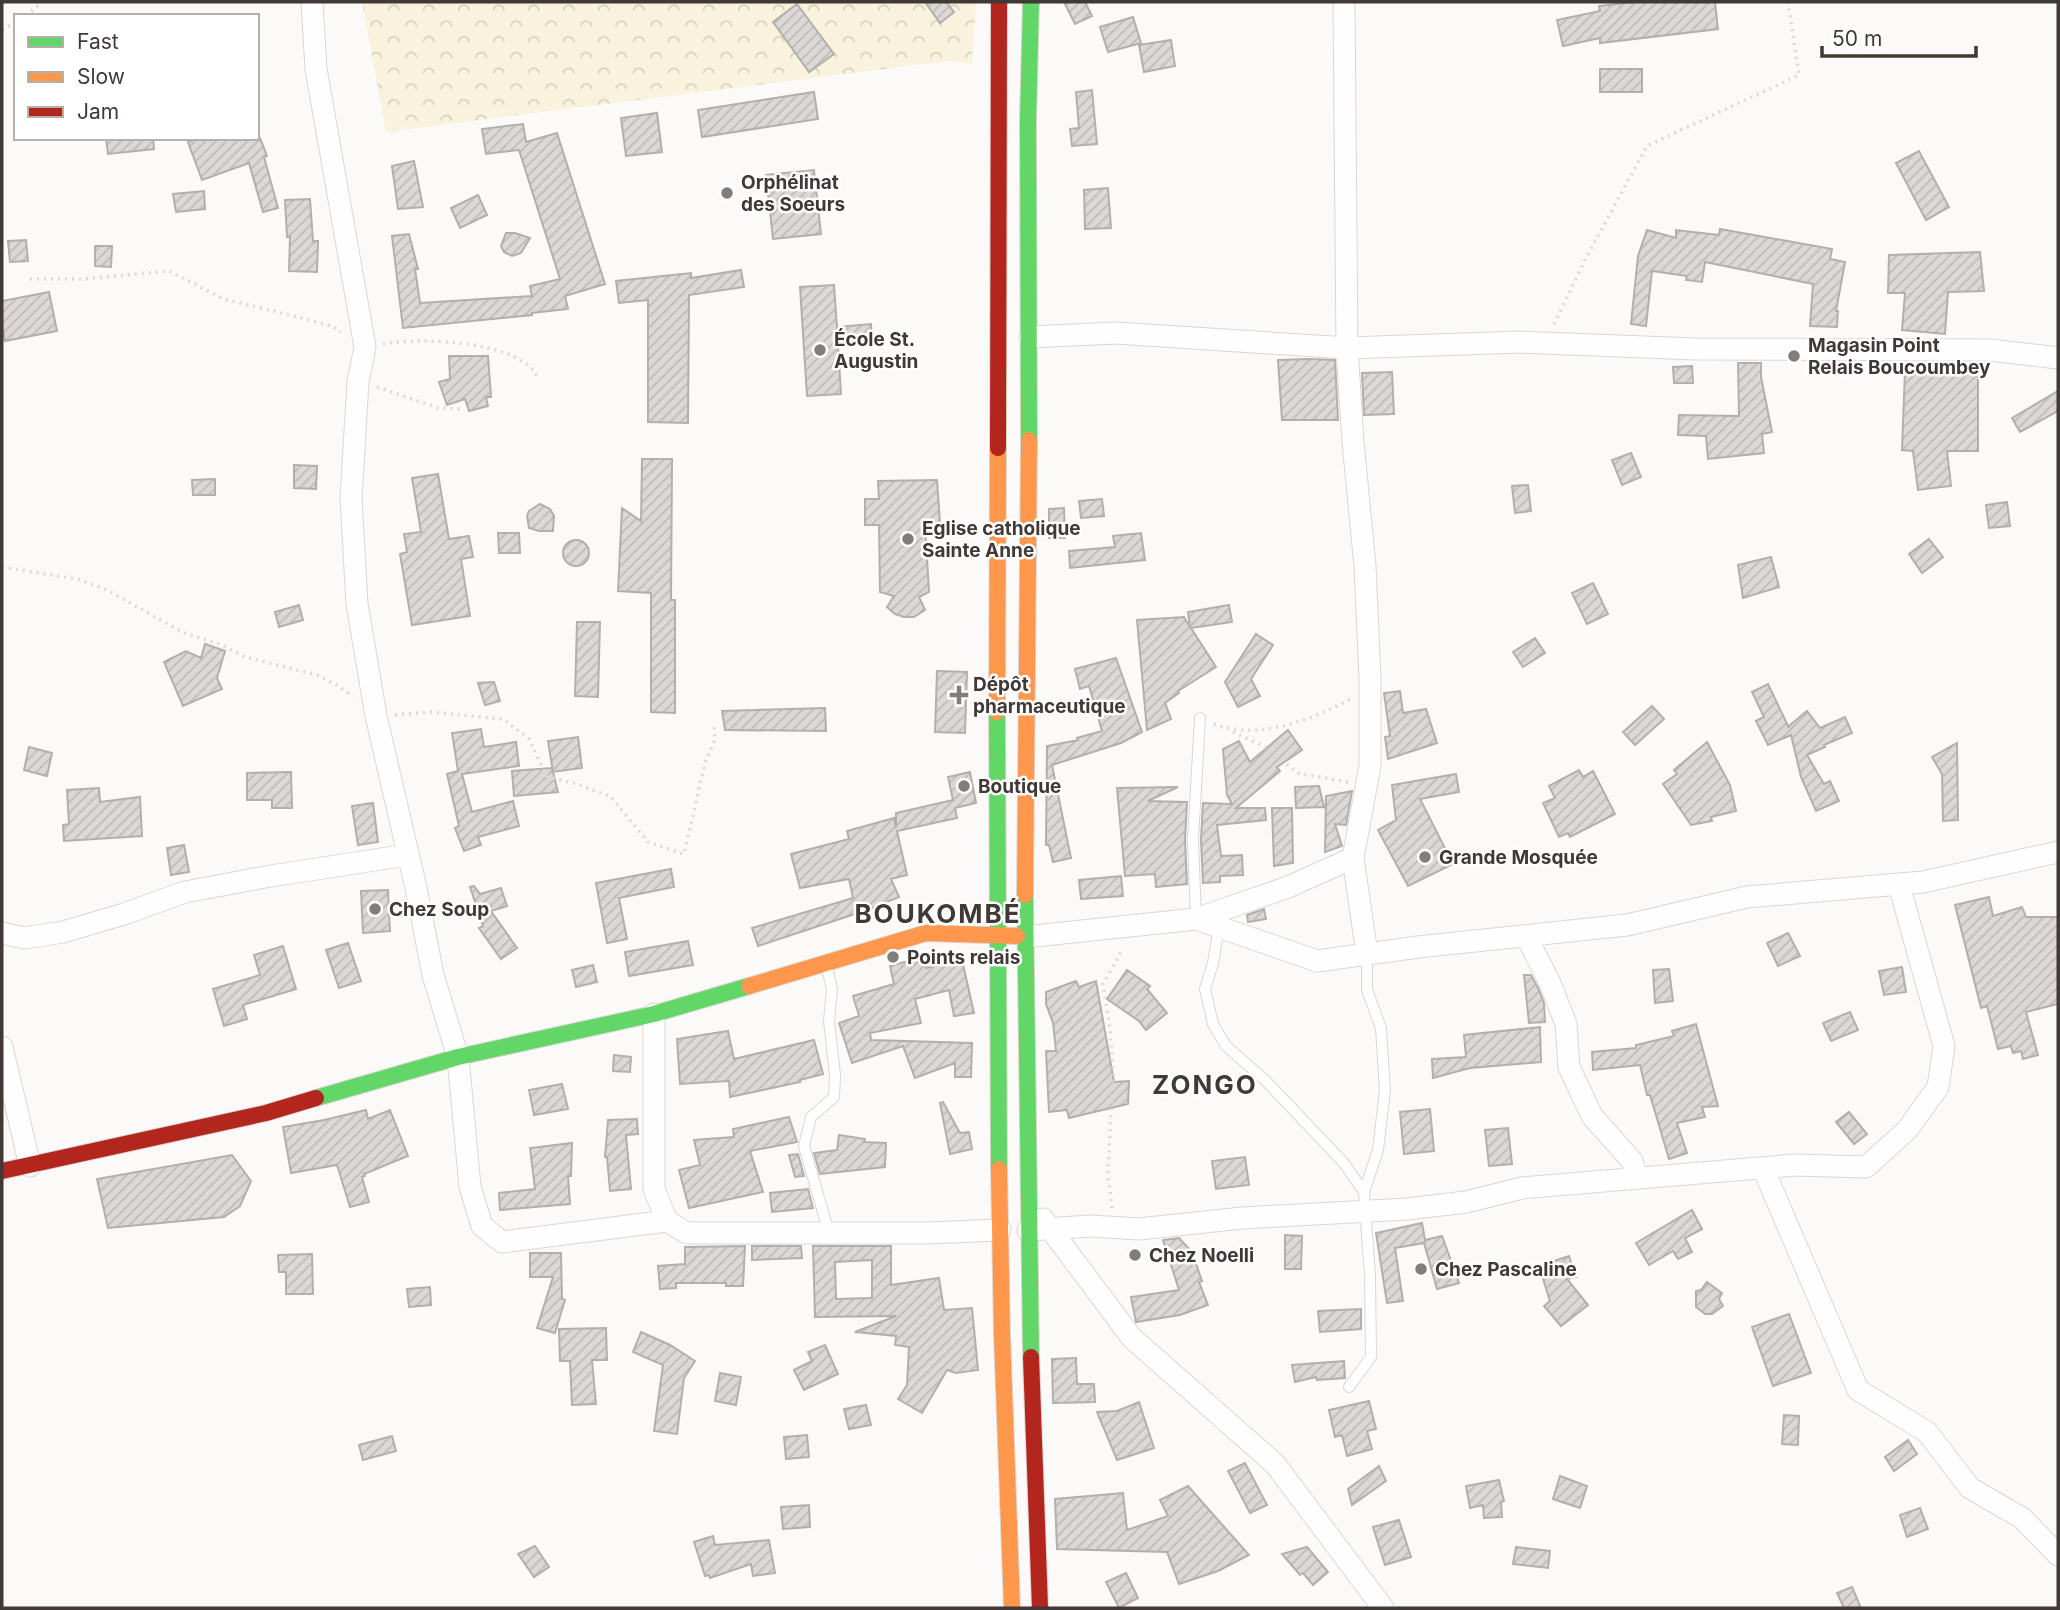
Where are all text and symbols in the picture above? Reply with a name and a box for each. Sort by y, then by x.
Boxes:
legend [14,14,259,140]
scale bar [1822,14,1976,58]
text: 50 m [1832,26,1882,51]
text: Fast [77,29,119,54]
text: Slow [77,64,125,89]
text: Jam [77,99,119,124]
place label: Orphélinat des Soeurs [741,171,845,216]
marker: Orphélinat des Soeurs [719,185,735,201]
place label: École St. Augustin [834,328,918,373]
place label: Magasin Point Relais Boucoumbey [1808,334,1991,379]
marker: École St. Augustin [812,342,828,358]
marker: Magasin Point Relais Boucoumbey [1786,348,1802,364]
place label: Eglise catholique Sainte Anne [922,517,1081,562]
marker: Eglise catholique Sainte Anne [900,531,916,547]
place label: Dépôt pharmaceutique [973,673,1126,718]
marker: Dépôt pharmaceutique [951,687,967,703]
place label: Boutique [978,775,1061,798]
marker: Boutique [956,778,972,794]
place label: Grande Mosquée [1439,846,1598,869]
marker: Grande Mosquée [1417,849,1433,865]
place label: Chez Soup [389,898,489,921]
district label: BOUKOMBÉ [854,898,1022,929]
marker: Chez Soup [367,901,383,917]
place label: Points relais [907,946,1020,969]
marker: Points relais [885,949,901,965]
district label: ZONGO [1152,1069,1258,1100]
place label: Chez Noelli [1149,1244,1254,1267]
marker: Chez Noelli [1127,1247,1143,1263]
place label: Chez Pascaline [1435,1258,1577,1281]
marker: Chez Pascaline [1413,1261,1429,1277]

